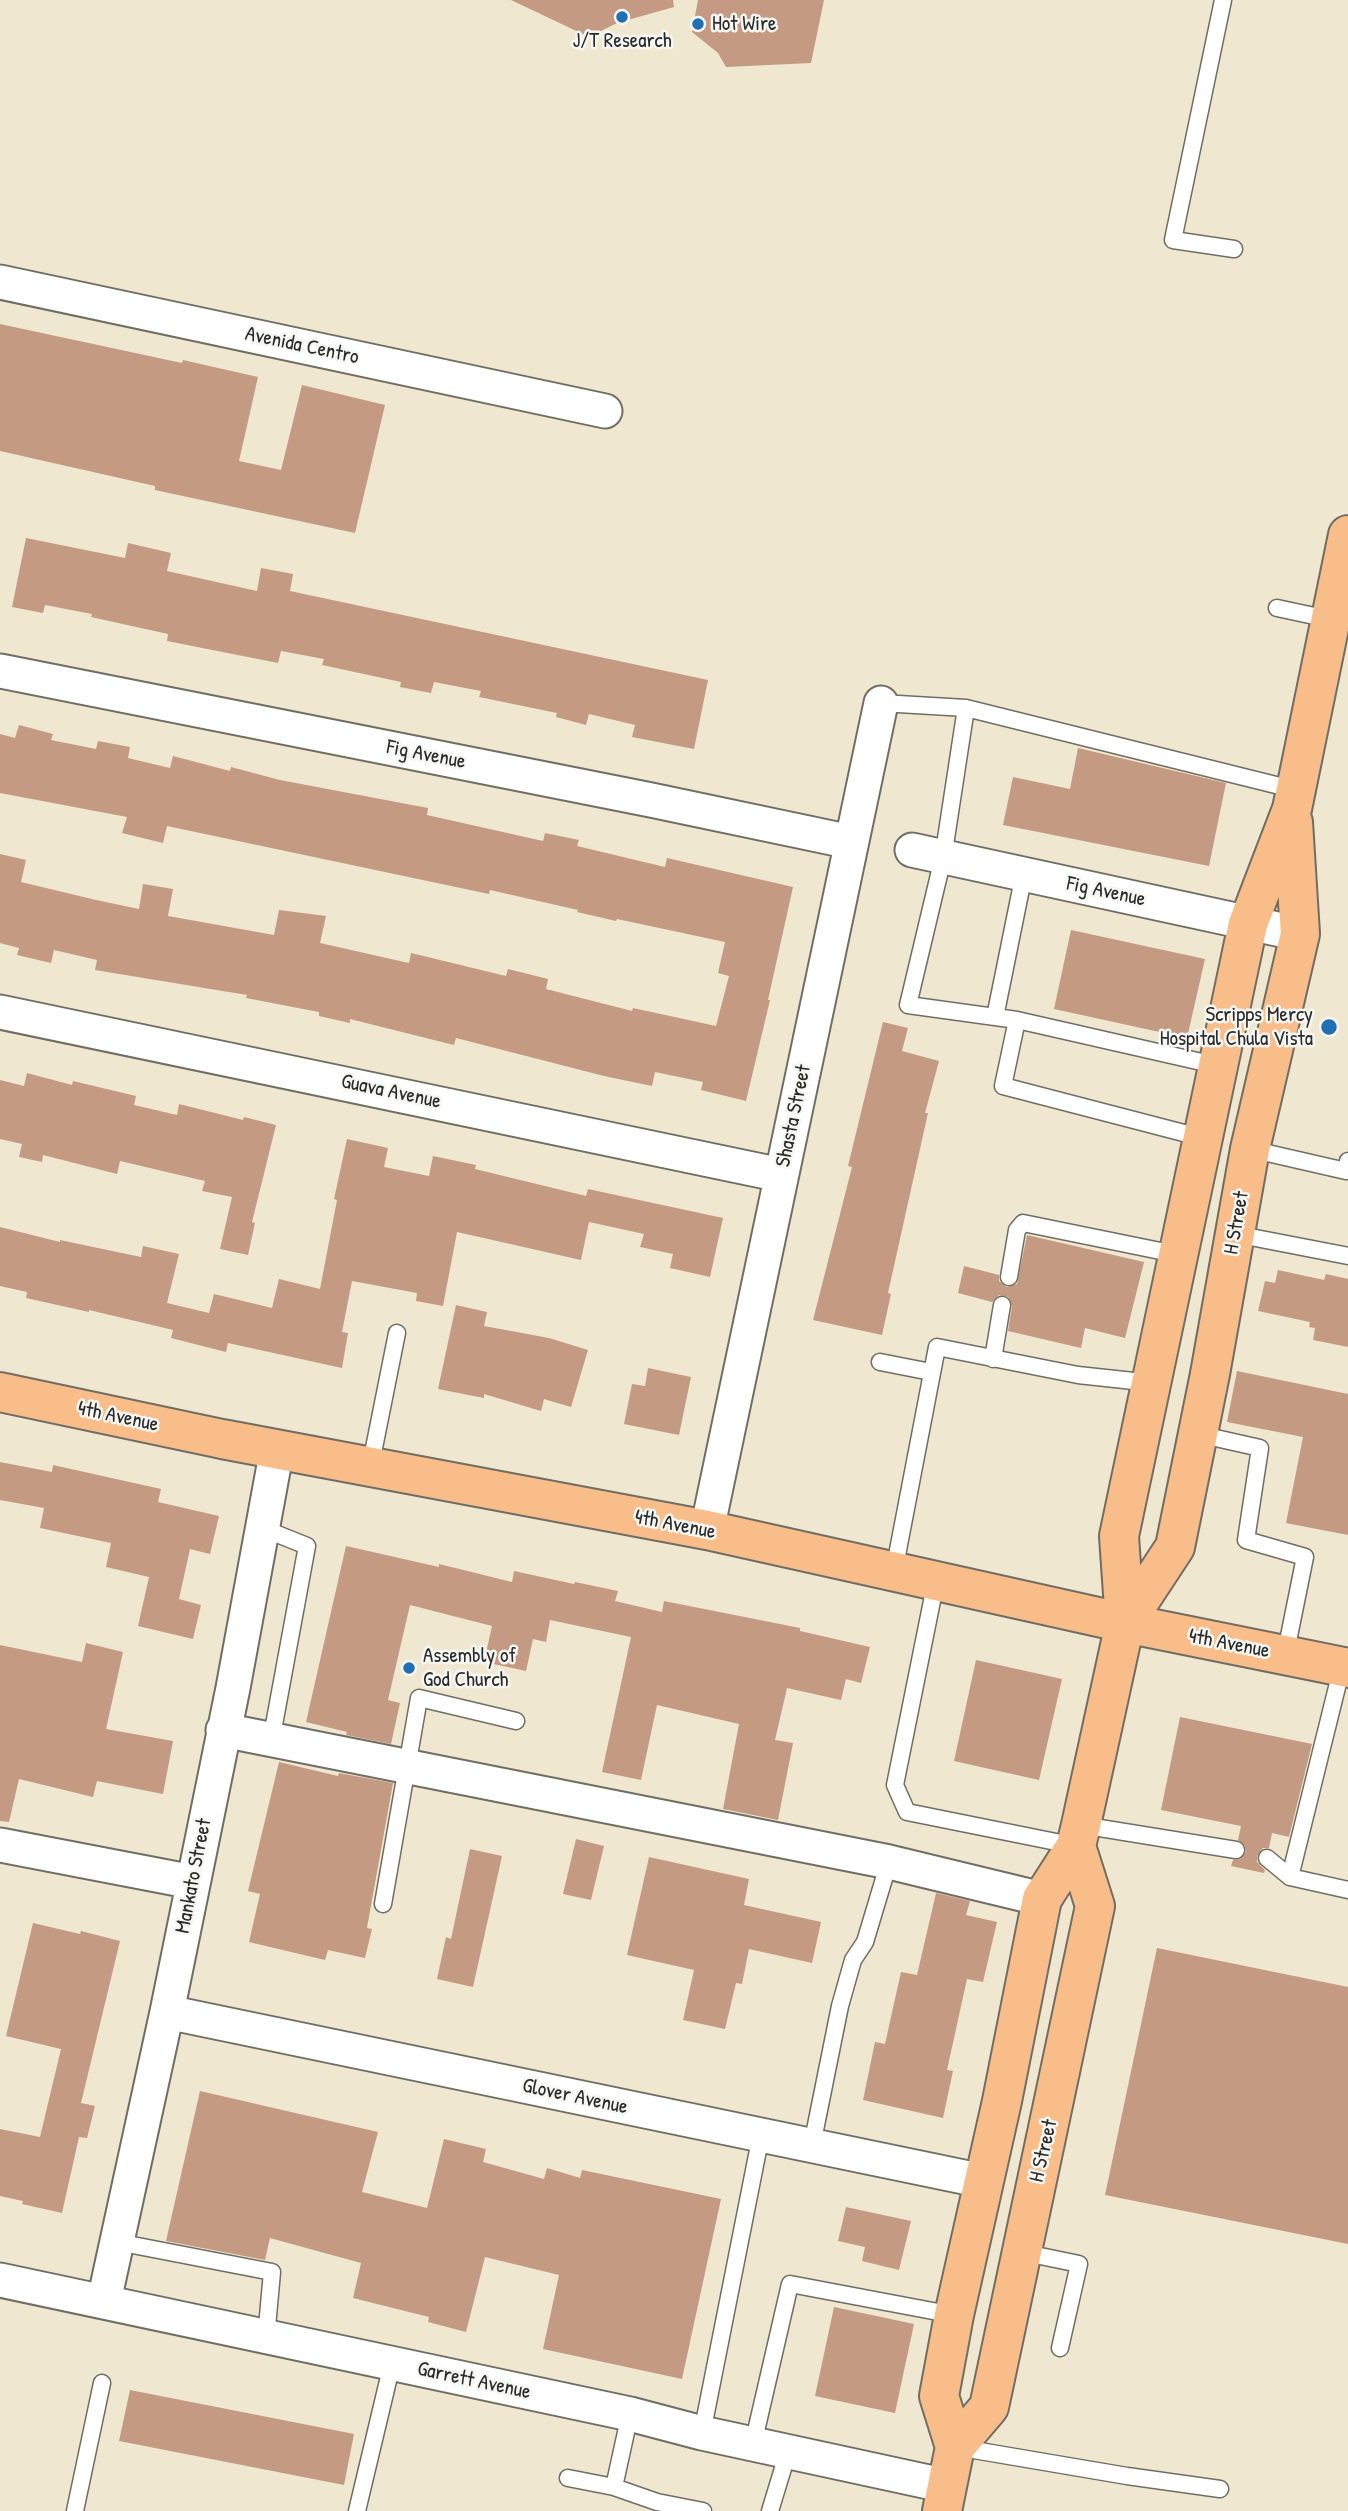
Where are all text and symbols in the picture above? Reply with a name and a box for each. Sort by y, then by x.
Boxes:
marker: J/T Research [614,9,630,25]
place label: Hot Wire [712,11,776,37]
marker: Hot Wire [690,16,706,32]
place label: J/T Research [573,28,671,54]
street label: Avenida Centro [243,322,361,370]
street label: Fig Avenue [384,735,468,775]
street label: Fig Avenue [1064,871,1148,913]
place label: Scripps Mercy Hospital Chula Vista [1160,1002,1313,1052]
marker: Scripps Mercy Hospital Chula Vista [1319,1017,1339,1037]
street label: Shasta Street [771,1063,817,1169]
street label: Guava Avenue [339,1069,443,1115]
street label: H Street [1219,1190,1255,1256]
street label: 4th Avenue [75,1396,161,1438]
street label: 4th Avenue [632,1505,718,1545]
street label: 4th Avenue [1186,1624,1272,1664]
place label: Assembly of God Church [423,1643,516,1693]
marker: Assembly of God Church [401,1660,417,1676]
street label: Mankato Street [171,1816,217,1936]
street label: Glover Avenue [520,2074,630,2120]
street label: H Street [1025,2117,1063,2185]
street label: Garrett Avenue [415,2357,533,2405]

